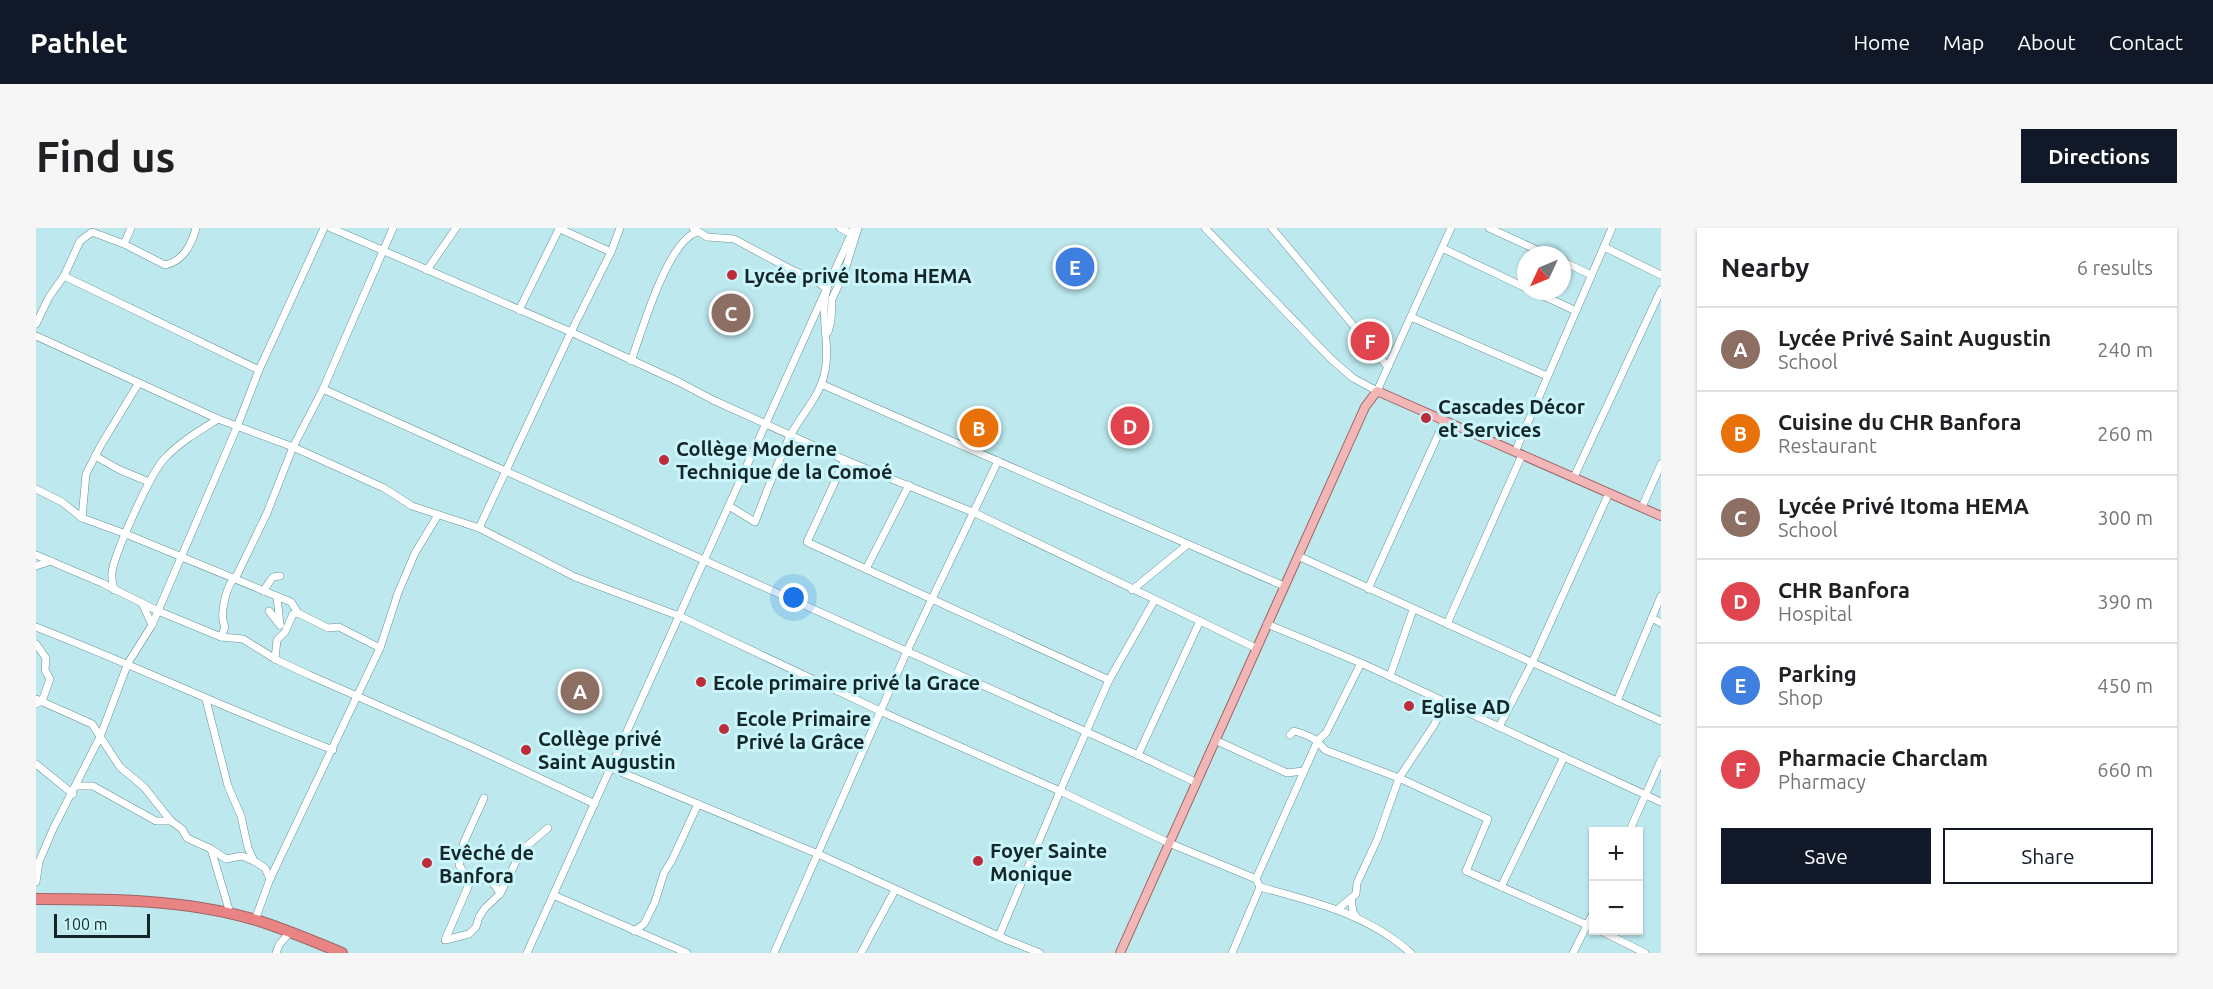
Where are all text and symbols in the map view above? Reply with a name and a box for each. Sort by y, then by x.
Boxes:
text: Pathlet [30,27,128,58]
text: Home [1853,30,1910,54]
text: Map [1943,30,1984,54]
text: About [2017,30,2076,54]
text: Contact [2109,30,2183,54]
button: Directions [2021,129,2177,183]
text: Find us [36,133,175,180]
pin: E [1056,244,1094,290]
north arrow [1517,246,1571,300]
text: Nearby [1721,253,1809,282]
text: 6 results [2077,256,2153,279]
place label: Lycée privé Itoma HEMA [744,264,972,287]
marker: Lycée privé Itoma HEMA [725,268,739,282]
pin: C [712,290,750,335]
pin: F [1350,318,1390,364]
text: Lycée Privé Saint Augustin [1778,325,2051,350]
text: A [1733,338,1748,361]
text: 240 m [2097,338,2153,361]
text: School [1778,350,1838,373]
place label: Cascades Décor et Services [1438,395,1586,441]
pin: D [1110,404,1150,448]
pin: B [960,406,998,450]
text: Cuisine du CHR Banfora [1778,409,2021,434]
marker: Cascades Décor et Services [1419,411,1433,425]
text: B [1734,422,1747,445]
text: 260 m [2097,422,2153,445]
text: Restaurant [1778,434,1877,457]
place label: Collège Moderne Technique de la Comoé [676,437,892,483]
marker: Collège Moderne Technique de la Comoé [657,453,671,467]
text: Lycée Privé Itoma HEMA [1778,493,2029,518]
text: C [1734,506,1747,529]
text: 300 m [2097,506,2153,529]
text: School [1778,518,1838,541]
text: CHR Banfora [1778,577,1910,602]
your location [779,583,808,612]
text: D [1733,590,1748,613]
text: 390 m [2097,590,2153,613]
text: Hospital [1778,602,1852,625]
text: Parking [1778,661,1857,686]
pin: A [560,668,600,714]
place label: Ecole primaire privé la Grace [713,671,980,694]
text: E [1735,674,1746,697]
text: 450 m [2097,674,2153,697]
marker: Ecole primaire privé la Grace [694,675,708,689]
text: Shop [1778,686,1823,709]
place label: Eglise AD [1421,695,1510,718]
marker: Eglise AD [1402,699,1416,713]
place label: Ecole Primaire Privé la Grâce [736,707,871,753]
marker: Ecole Primaire Privé la Grâce [717,722,731,736]
place label: Collège privé Saint Augustin [538,727,676,773]
marker: Collège privé Saint Augustin [519,743,533,757]
text: Pharmacie Charclam [1778,745,1988,770]
text: F [1735,758,1746,781]
text: 660 m [2097,758,2153,781]
text: Pharmacy [1778,770,1866,793]
map controls [1589,827,1643,935]
button: + [1589,827,1643,881]
button: Save [1721,828,1931,884]
button: Share [1943,828,2153,884]
place label: Foyer Sainte Monique [990,839,1107,885]
place label: Evêché de Banfora [439,841,534,887]
marker: Foyer Sainte Monique [971,854,985,868]
marker: Evêché de Banfora [420,856,434,870]
button: − [1589,881,1643,935]
scale bar [54,911,150,938]
text: 100 m [63,915,108,933]

